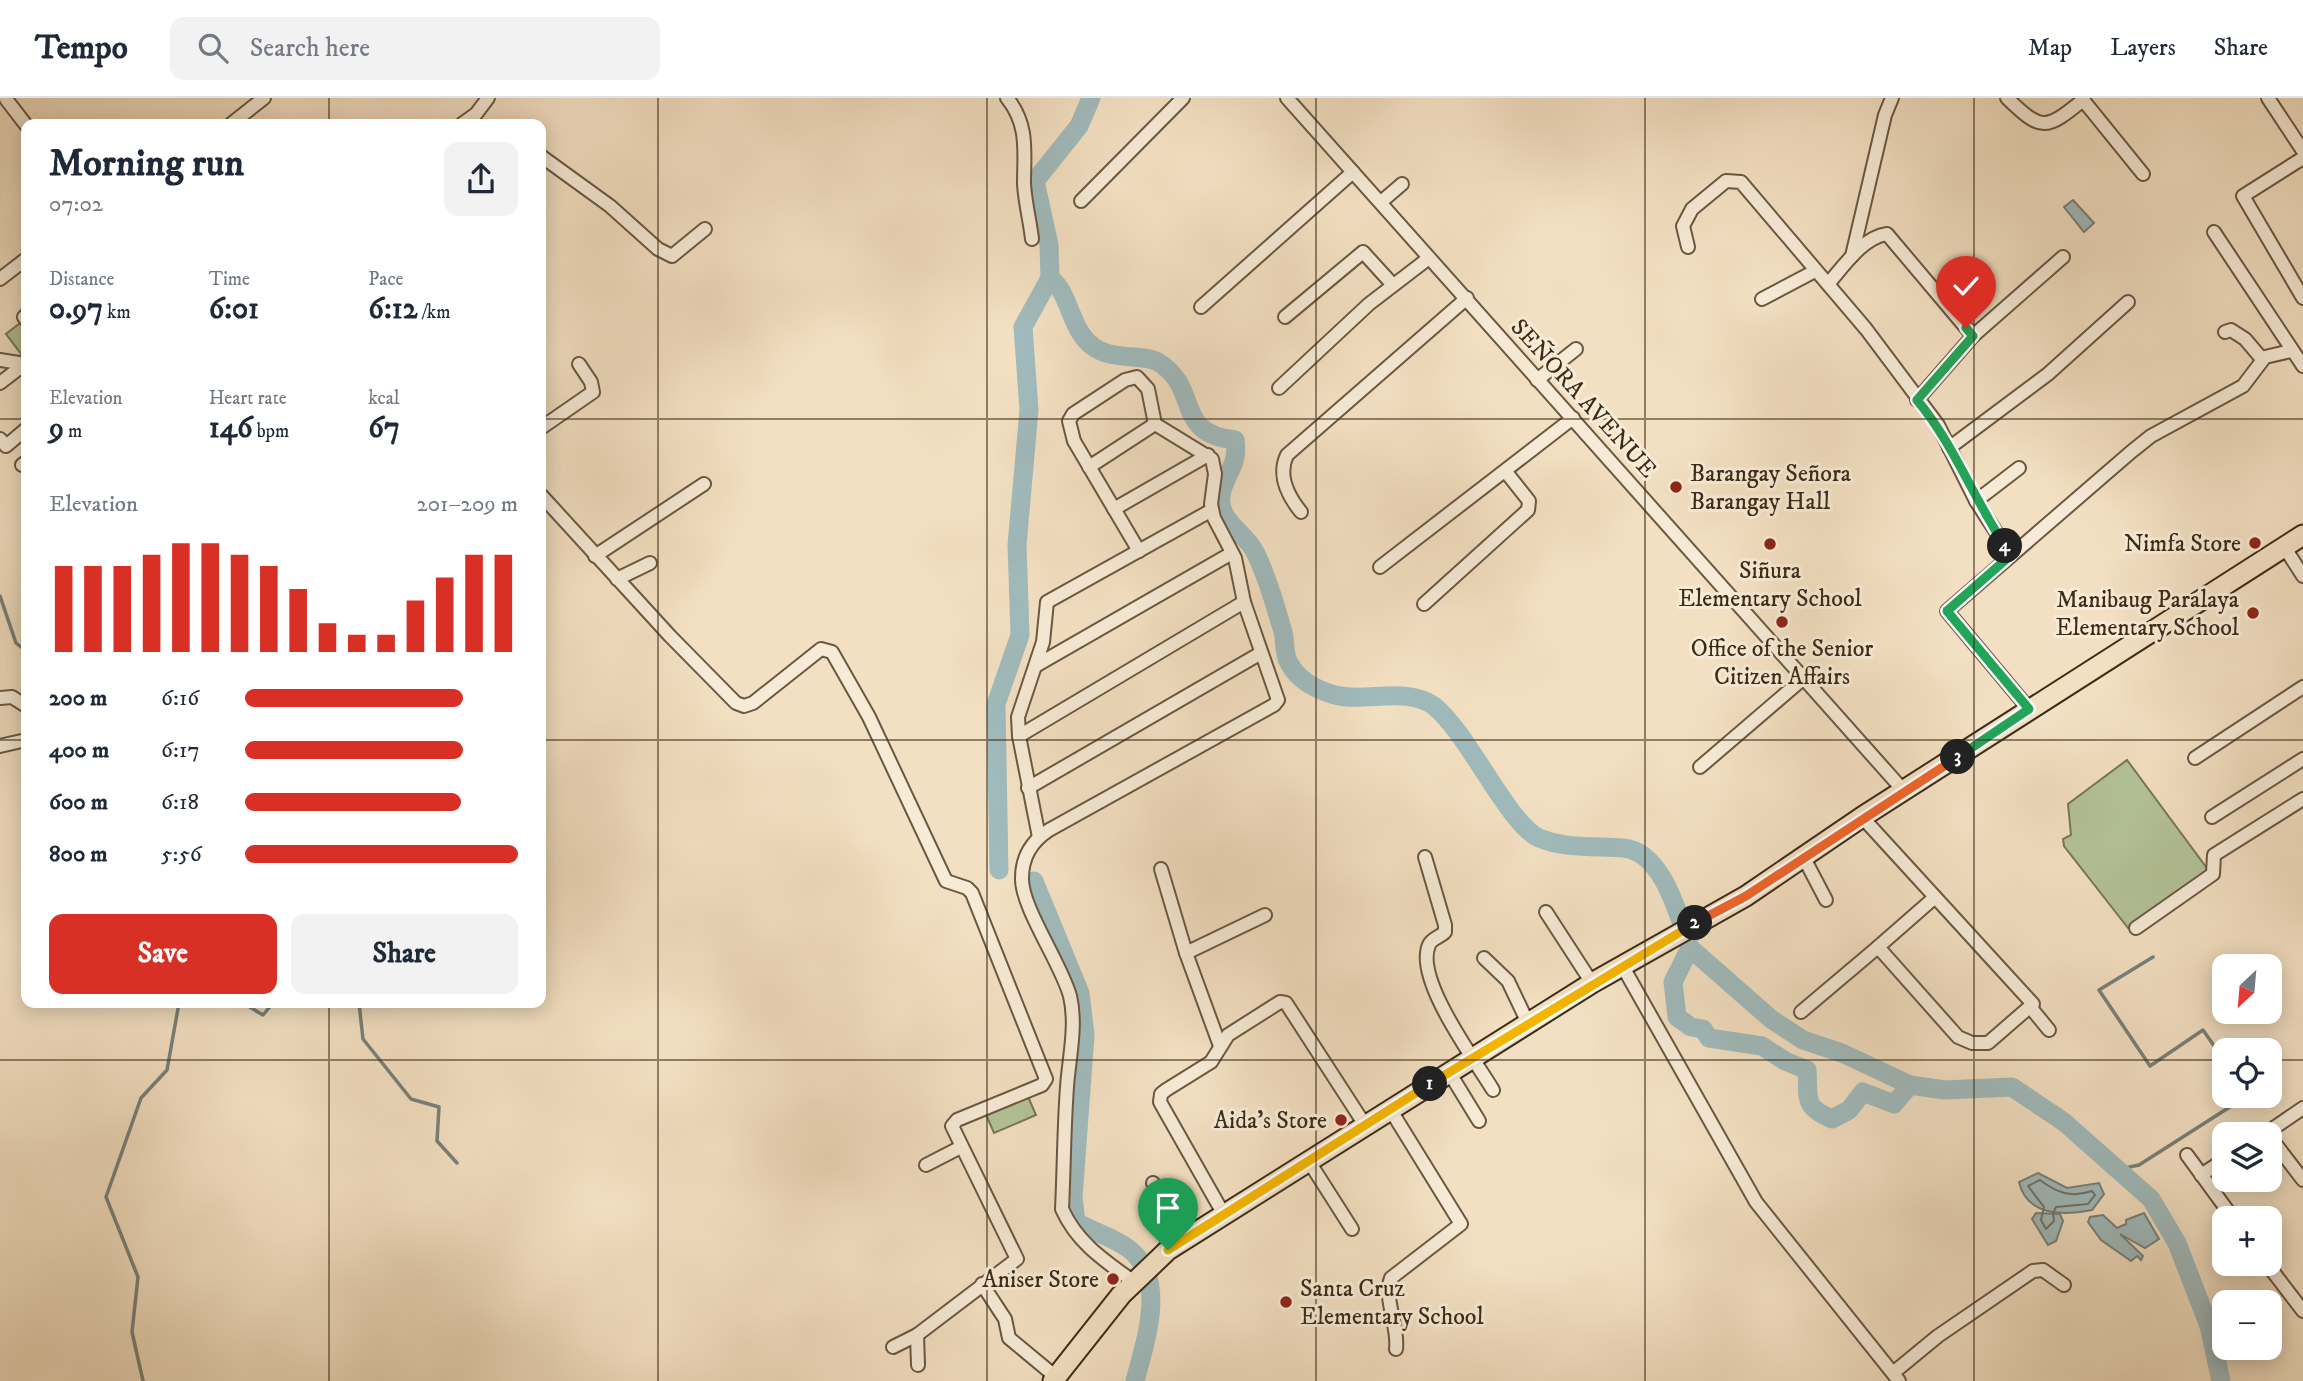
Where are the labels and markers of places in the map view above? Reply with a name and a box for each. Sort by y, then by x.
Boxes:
pin [1936,256,1996,328]
place label: Barangay Señora Barangay Hall [1690,459,1852,517]
marker: Barangay Señora Barangay Hall [1668,479,1684,495]
pin: 4 [1988,528,2022,564]
place label: Nimfa Store [2124,529,2241,559]
marker: Nimfa Store [2247,535,2263,551]
marker: Siñura Elementary School [1762,536,1778,552]
place label: Siñura Elementary School [1678,556,1863,614]
place label: Manibaug Paralaya Elementary School [2055,585,2240,643]
marker: Manibaug Paralaya Elementary School [2245,605,2261,621]
marker: Office of the Senior Citizen Affairs [1774,614,1790,630]
place label: Office of the Senior Citizen Affairs [1691,634,1873,692]
pin: 3 [1940,740,1976,774]
pin: 2 [1678,906,1712,940]
pin: 1 [1412,1066,1448,1102]
place label: Aida's Store [1214,1106,1327,1136]
marker: Aida's Store [1333,1112,1349,1128]
pin [1138,1178,1198,1250]
place label: Aniser Store [982,1265,1099,1295]
marker: Aniser Store [1105,1271,1121,1287]
place label: Santa Cruz Elementary School [1300,1274,1484,1332]
marker: Santa Cruz Elementary School [1278,1294,1294,1310]

